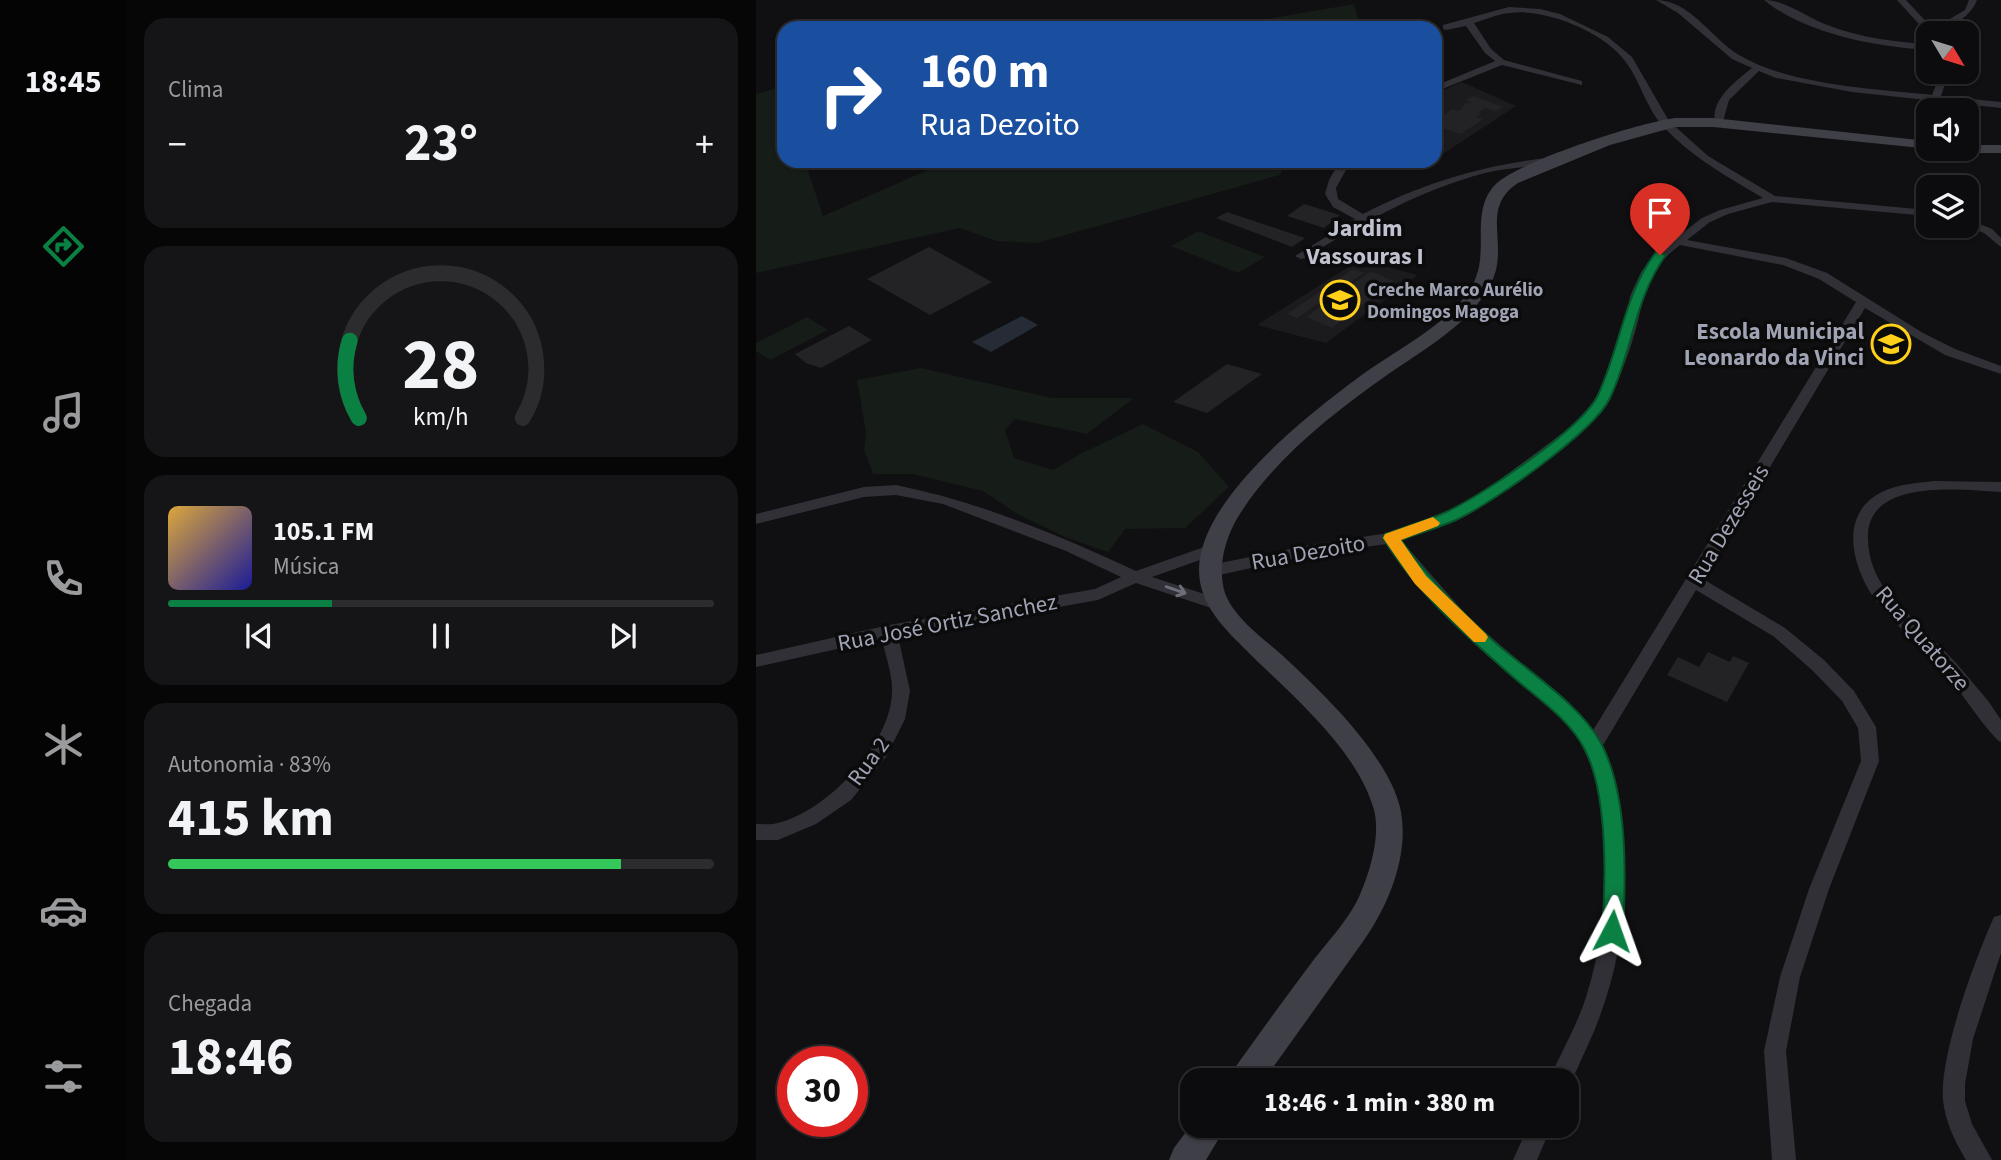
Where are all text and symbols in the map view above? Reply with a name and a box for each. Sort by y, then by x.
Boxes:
north arrow [1916,21,1979,84]
map controls [1916,21,1979,238]
text: 160 m [920,37,1049,107]
icon: right [805,49,896,140]
text: 18:45 [24,59,102,105]
text: Clima [168,73,223,106]
button: sound [1916,98,1979,161]
text: Rua Dezoito [920,102,1080,148]
text: 23° [404,107,478,181]
text: − [168,118,187,172]
text: + [695,118,714,172]
button: layers [1916,175,1979,238]
pin [1630,183,1690,255]
icon: arrive [1641,194,1679,232]
district label: Jardim Vassouras I [1305,211,1424,274]
icon: directions [39,222,88,271]
place label: Creche Marco Aurélio Domingos Magoga [1367,277,1543,326]
school or university icon: Creche Marco Aurélio Domingos Magoga [1319,279,1361,321]
text: 28 [403,313,479,417]
place label: Escola Municipal Leonardo da Vinci [1684,315,1864,374]
school or university icon: Escola Municipal Leonardo da Vinci [1870,323,1912,365]
icon: music [39,388,88,437]
text: km/h [413,398,469,434]
street label: Rua Dezesseis [1680,458,1777,590]
text: 105.1 FM [273,513,374,550]
street label: Rua Dezoito [1249,526,1368,579]
text: Música [273,550,339,583]
icon: phone [39,554,88,603]
street label: Rua Quatorze [1868,579,1978,698]
street label: Rua José Ortiz Sanchez [835,585,1060,660]
one-way arrow [1164,585,1186,597]
icon: previous [240,617,278,655]
icon: pause [422,617,460,655]
icon: next [604,617,642,655]
icon: climate [39,720,88,769]
street label: Rua 2 [839,730,897,793]
text: Autonomia · 83% [168,748,331,781]
text: 415 km [168,782,334,856]
icon: car [39,886,88,935]
position arrow [1575,894,1649,968]
text: Chegada [168,987,252,1020]
text: 18:46 [168,1021,293,1095]
speed limit sign: 30 [777,1046,868,1137]
icon: filters [39,1052,88,1101]
text: 18:46 · 1 min · 380 m [1264,1084,1495,1121]

